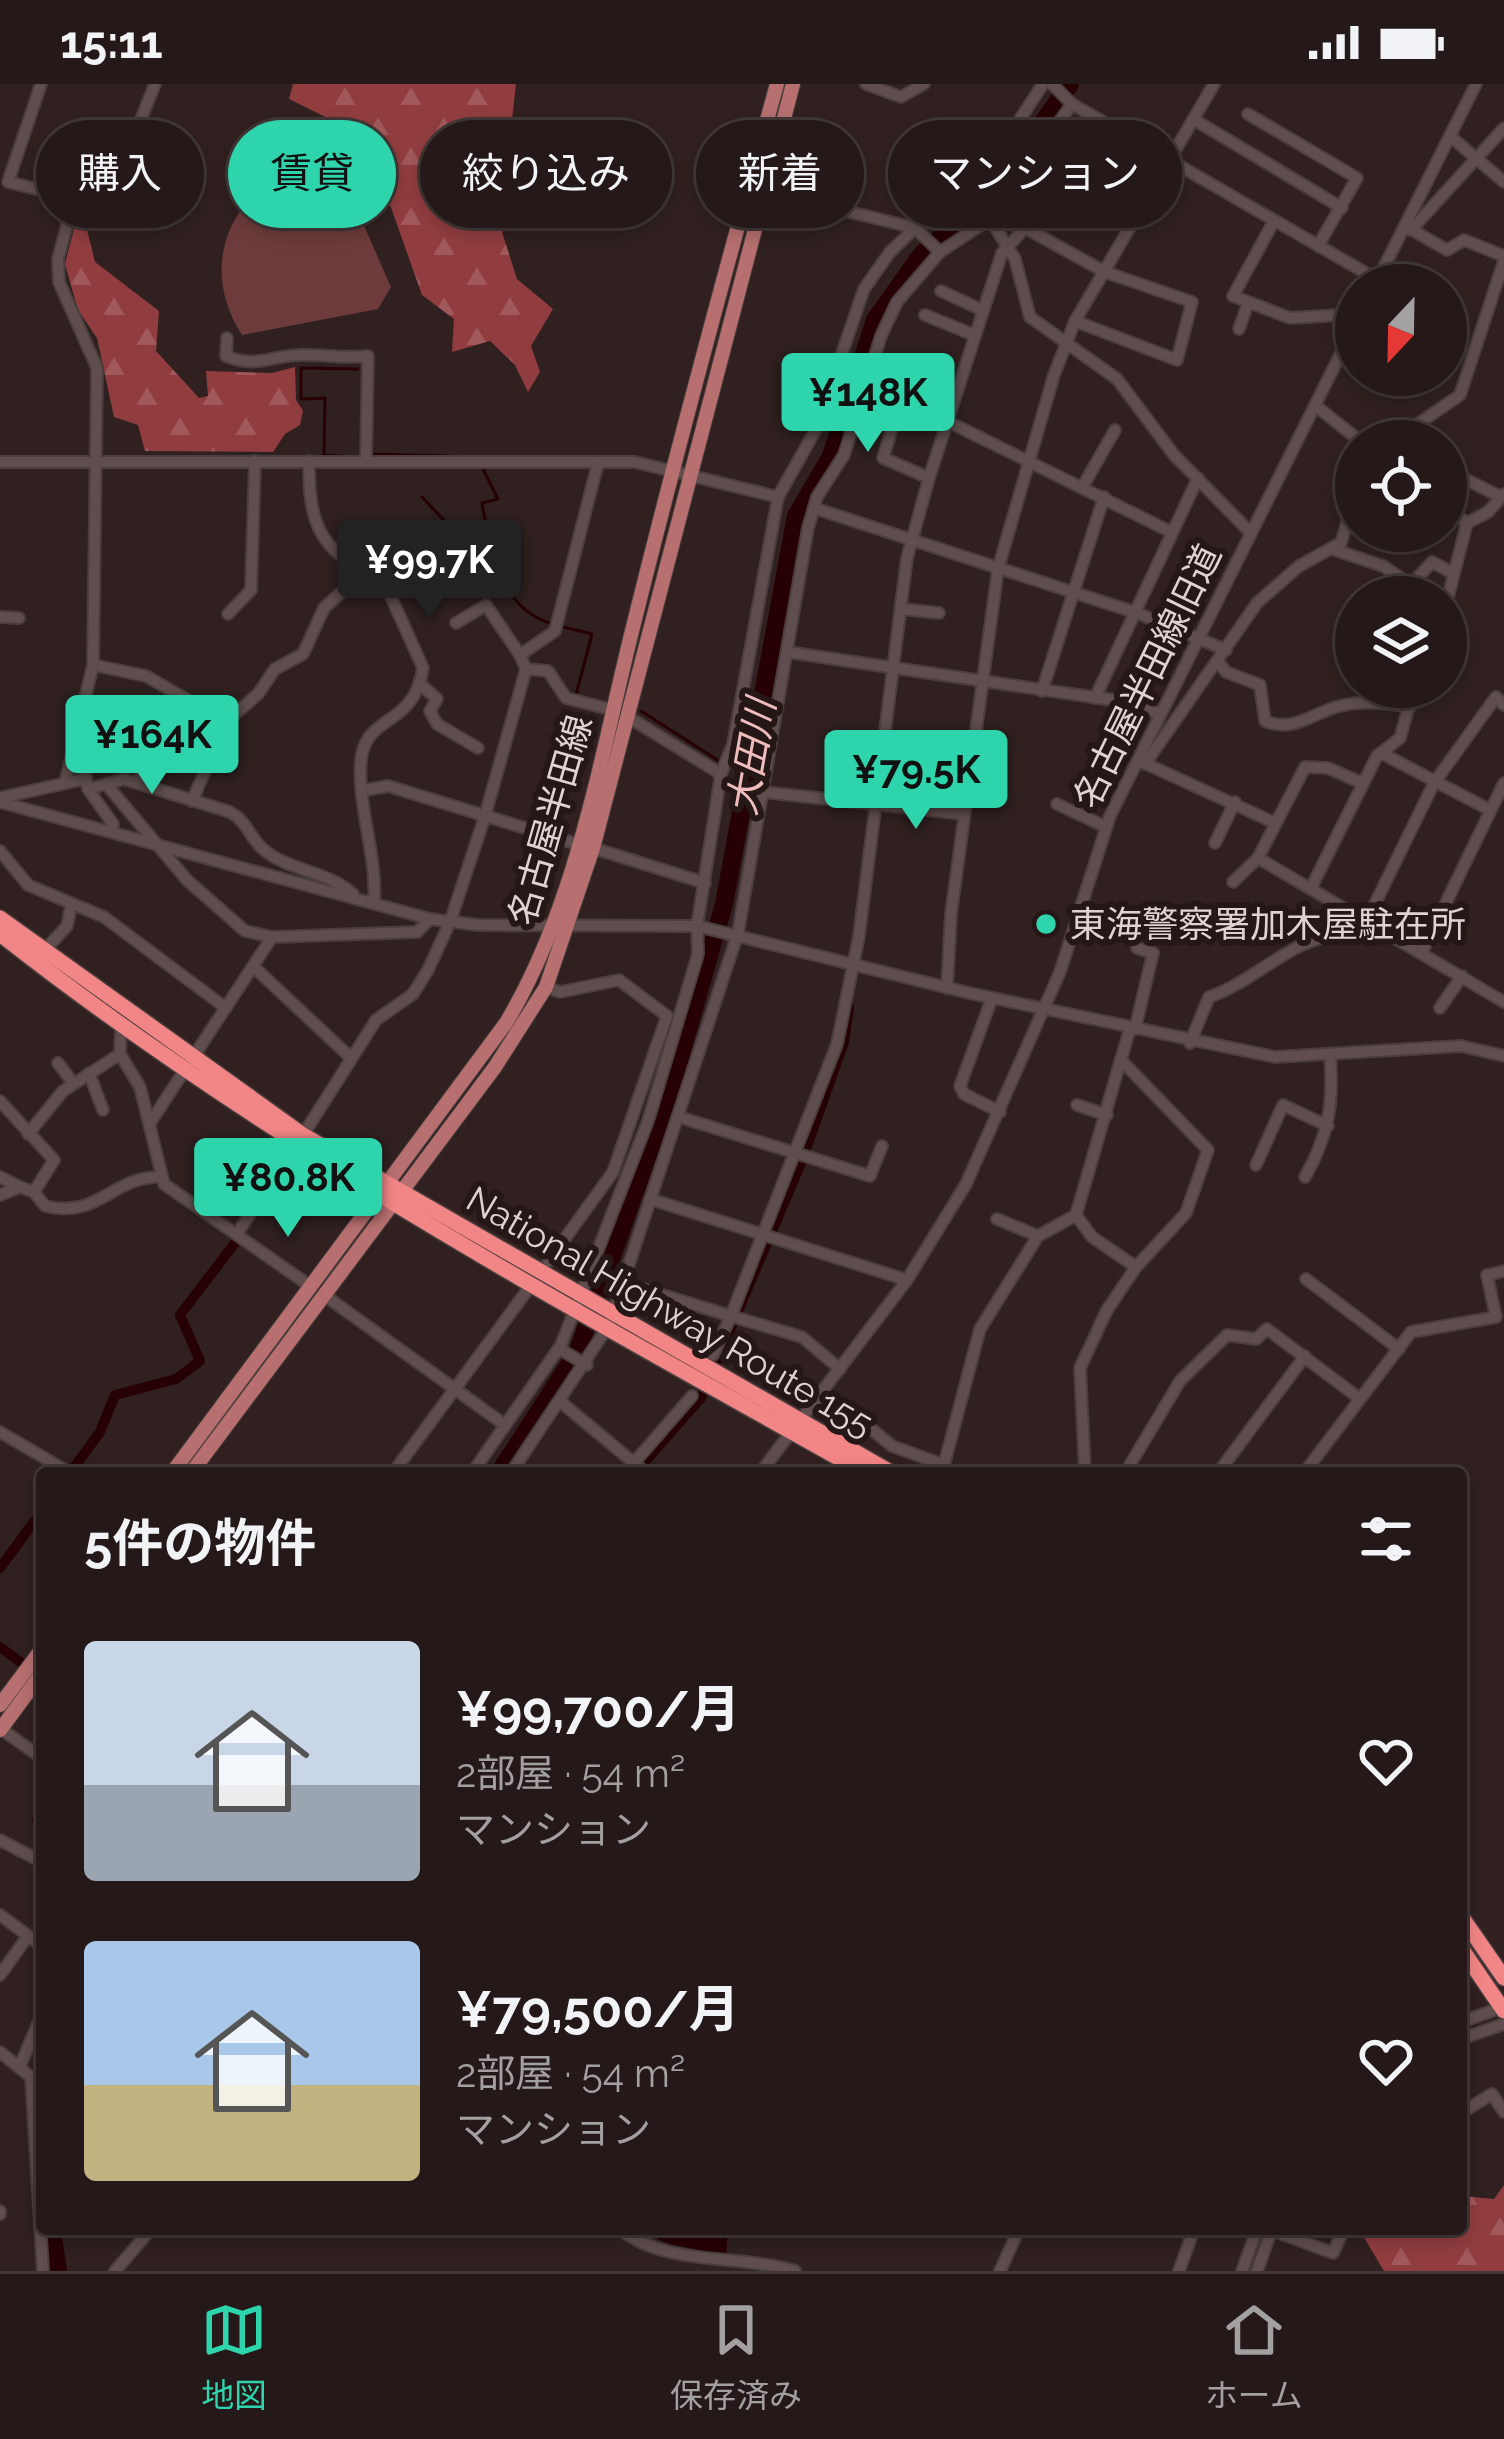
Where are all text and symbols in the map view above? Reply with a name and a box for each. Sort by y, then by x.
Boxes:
text: 15:11 [60,16,163,69]
chip: 購入 [36,120,204,228]
chip: 賃貸 [228,120,396,228]
chip: 絞り込み [420,120,672,228]
chip: 新着 [696,120,864,228]
chip: マンション [888,120,1182,228]
north arrow [1335,264,1467,396]
map controls [1335,264,1467,708]
pin: ¥148K [784,353,952,455]
text: ¥148K [809,369,927,415]
button: locate [1335,420,1467,552]
pin: ¥99.7K [331,520,527,622]
text: ¥99.7K [364,536,494,582]
street label: 名古屋半田線旧道 [1065,537,1229,815]
button: layers [1335,576,1467,708]
water label: 大田川 [718,691,785,819]
pin: ¥164K [68,695,236,797]
street label: 名古屋半田線 [500,710,600,930]
text: ¥164K [92,711,212,757]
pin: ¥79.5K [818,730,1014,832]
text: ¥79.5K [851,746,981,792]
place label: 東海警察署加木屋駐在所 [1070,903,1466,945]
marker: 東海警察署加木屋駐在所 [1033,911,1059,937]
pin: ¥80.8K [190,1138,386,1240]
text: ¥80.8K [221,1154,355,1200]
street label: National Highway Route 155 [459,1177,881,1445]
icon: filters [1353,1506,1419,1572]
text: 5件の物件 [84,1513,316,1573]
text: ¥99,700/月 [456,1679,741,1739]
icon: home [180,1689,324,1833]
icon: heart [1353,1728,1419,1794]
text: 2部屋 · 54 m² [456,1750,685,1796]
text: マンション [456,1806,651,1852]
text: ¥79,500/月 [456,1979,740,2039]
icon: home [180,1989,324,2133]
icon: heart [1353,2028,1419,2094]
text: 2部屋 · 54 m² [456,2050,685,2096]
text: マンション [456,2106,651,2152]
tab: 地図 [201,2297,267,2417]
tab: 保存済み [670,2297,802,2417]
tab: ホーム [1205,2297,1303,2417]

